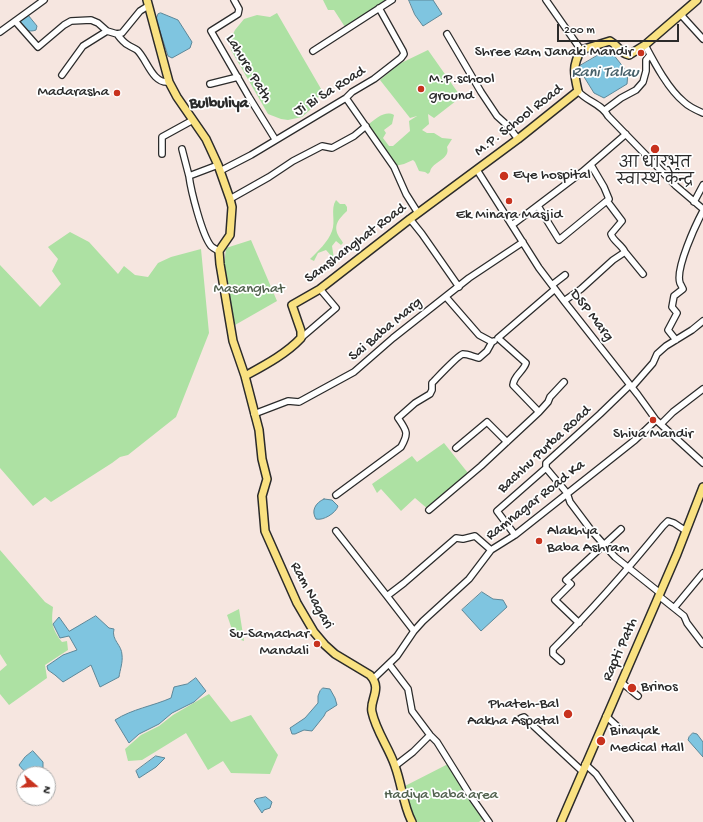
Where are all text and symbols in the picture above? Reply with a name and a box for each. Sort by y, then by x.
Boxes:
scale bar [559,16,681,42]
text: 200 m [564,24,595,38]
street label: Lahure Path [221,32,275,106]
place label: Shree Ram Janaki Mandir [475,44,633,62]
marker: Shree Ram Janaki Mandir [636,48,646,58]
street label: Ji Bi Sa Road [291,63,369,121]
water label: Rani Talau [571,64,639,84]
place label: M.P.school ground [429,71,495,106]
street label: M.P. School Road [471,81,567,161]
place label: Madarasha [38,84,109,102]
marker: M.P.school ground [416,84,426,94]
marker: Madarasha [112,88,122,98]
district label: Bulbuliya [190,95,248,115]
marker: आ धारभुत स्वास्थ केन्द्र [649,143,661,155]
place label: आ धारभुत स्वास्थ केन्द्र [616,156,694,191]
place label: Eye hospital [513,167,591,185]
marker: Eye hospital [498,170,510,182]
marker: Ek Minara Masjid [504,196,514,206]
street label: Samshanghat Road [302,200,410,288]
place label: Ek Minara Masjid [456,207,562,225]
park label: Masanghat [214,281,284,299]
street label: DSP Marg [565,286,617,346]
street label: Sai Baba Marg [346,294,426,366]
street label: Bachhu Purba Road [495,402,595,498]
marker: Shiva Mandir [648,415,658,425]
place label: Shiva Mandir [613,426,693,444]
street label: Ramnagar Road Ka [483,457,589,545]
place label: Alakhya Baba Ashram [547,523,630,558]
marker: Alakhya Baba Ashram [534,536,544,546]
street label: Ram Nagari [285,559,337,633]
street label: Rapti Path [599,616,643,684]
place label: Su-Samachar Mandali [229,626,309,661]
marker: Su-Samachar Mandali [312,639,322,649]
place label: Brinos [641,679,678,697]
marker: Brinos [626,682,638,694]
place label: Phateh-Bal Aakha Aspatal [467,696,559,731]
marker: Phateh-Bal Aakha Aspatal [562,708,574,720]
place label: Binayak Medical Hall [610,723,684,758]
marker: Binayak Medical Hall [595,735,607,747]
north arrow [16,766,56,806]
text: N [40,784,53,795]
park label: Hadiya baba area [384,787,498,805]

